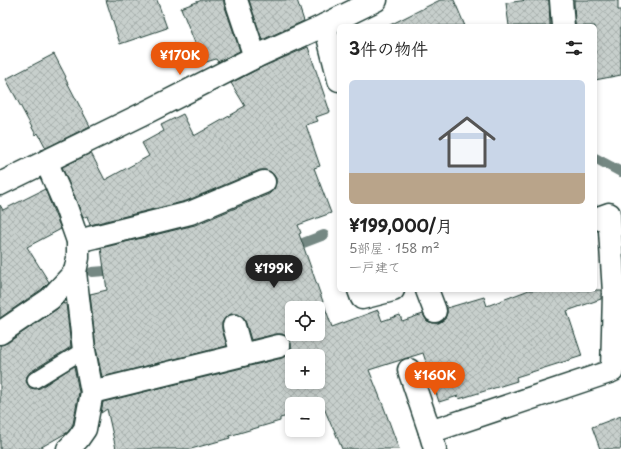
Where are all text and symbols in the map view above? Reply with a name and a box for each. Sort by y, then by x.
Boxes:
text: 3件の物件 [349,35,428,61]
icon: filters [563,37,585,59]
pin: ¥170K [152,42,208,76]
text: ¥170K [160,45,200,64]
icon: home [431,106,503,178]
text: ¥199,000/月 [349,212,453,238]
text: 5部屋 · 158 m² [349,238,440,257]
pin: ¥199K [246,255,302,289]
text: 一戸建て [349,257,401,276]
text: ¥199K [255,258,293,277]
map controls [285,301,325,437]
button: locate [285,301,325,341]
button: + [285,349,325,389]
pin: ¥160K [407,362,463,396]
text: ¥160K [414,365,456,384]
button: − [285,397,325,437]

